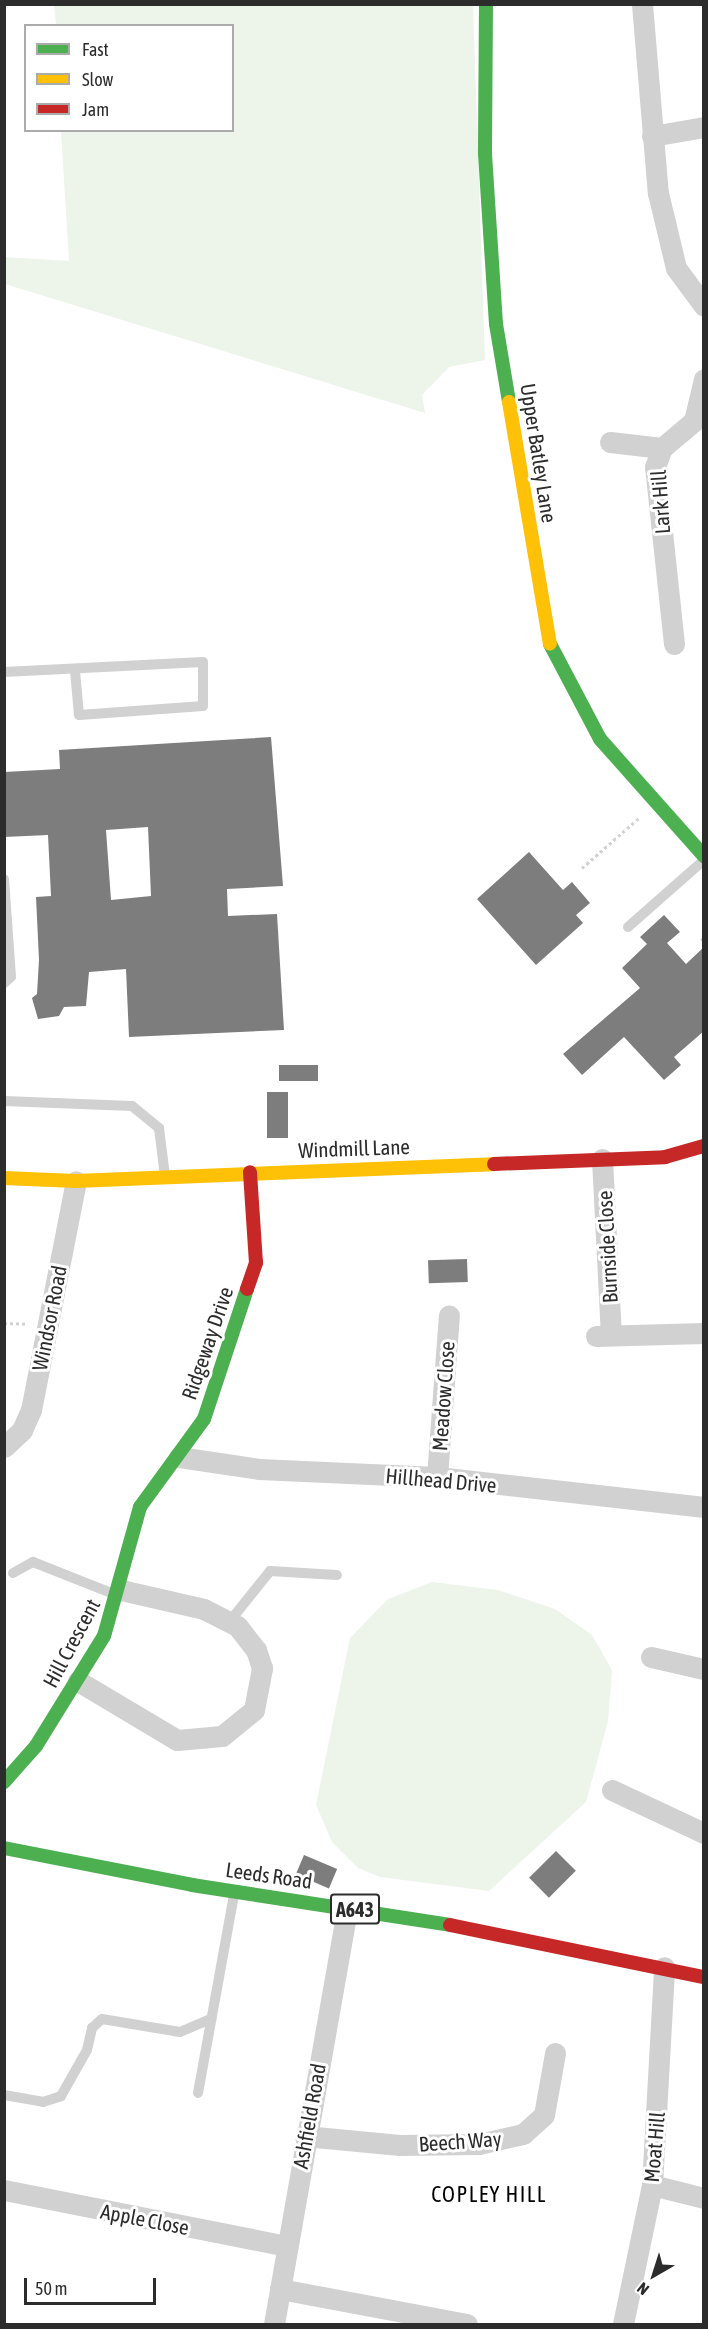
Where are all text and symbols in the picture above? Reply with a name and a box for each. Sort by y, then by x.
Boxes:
legend [24,24,234,132]
text: Fast [82,39,109,60]
text: Slow [82,69,113,90]
text: Jam [82,99,109,120]
street label: Upper Batley Lane [516,382,562,524]
street label: Lark Hill [645,469,675,535]
street label: Windmill Lane [298,1133,410,1163]
street label: Burnside Close [591,1190,623,1304]
street label: Windsor Road [26,1263,72,1373]
street label: Ridgeway Drive [176,1283,238,1403]
street label: Meadow Close [427,1340,459,1452]
street label: Hillhead Drive [384,1463,498,1497]
street label: Hill Crescent [37,1594,105,1692]
street label: Leeds Road [224,1856,314,1894]
road number: A643 [330,1892,380,1926]
street label: Ashfield Road [287,2061,331,2171]
street label: Moat Hill [638,2111,670,2183]
street label: Beech Way [418,2126,502,2156]
district label: COPLEY HILL [431,2182,547,2208]
street label: Apple Close [99,2198,191,2240]
north arrow [624,2245,684,2305]
scale bar [27,2266,159,2304]
text: 50 m [35,2278,67,2299]
text: N [633,2279,652,2299]

